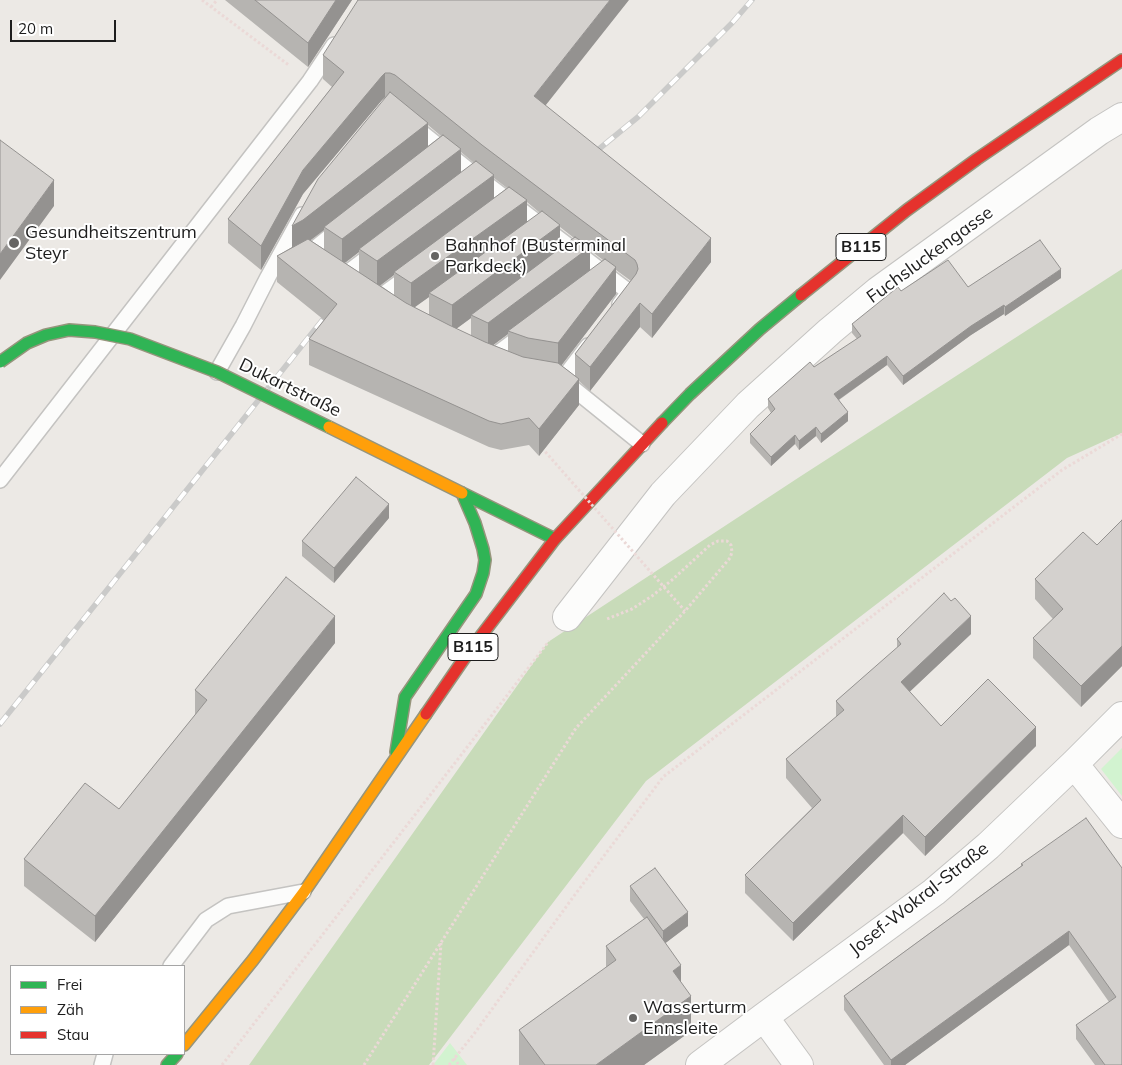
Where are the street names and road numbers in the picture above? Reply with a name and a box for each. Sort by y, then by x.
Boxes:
street label: Fuchsluckengasse [863,202,997,308]
road number: B115 [836,233,886,260]
street label: Dukartstraße [236,354,344,422]
road number: B115 [448,634,498,660]
street label: Josef-Wokral-Straße [845,838,993,960]

